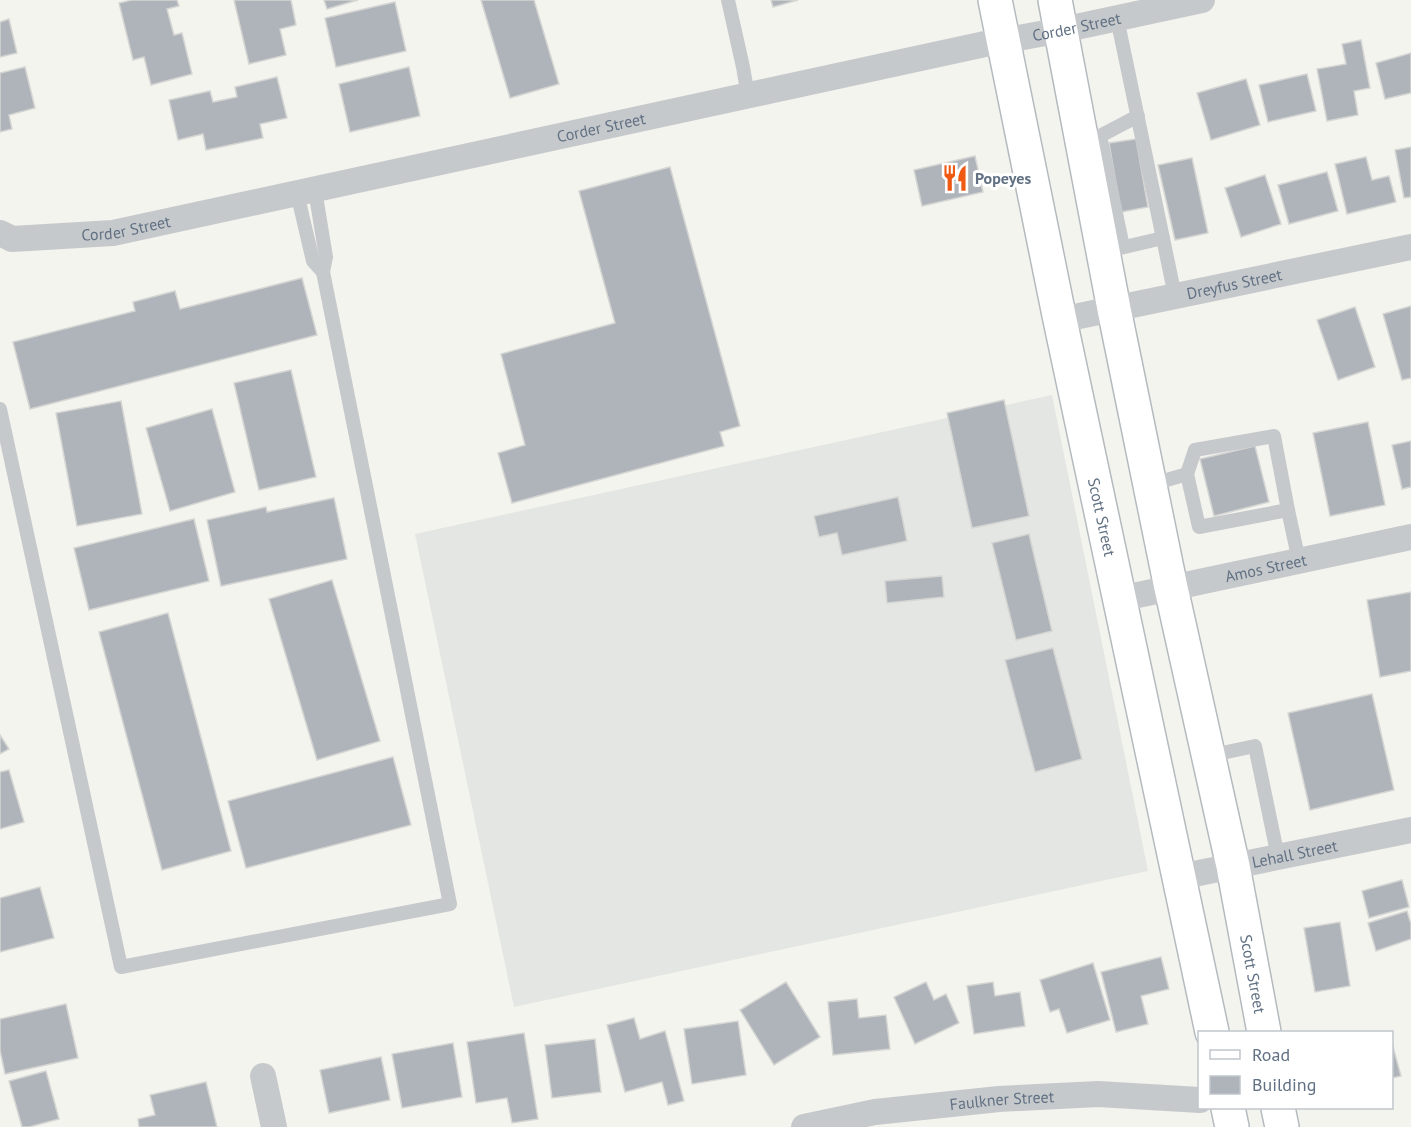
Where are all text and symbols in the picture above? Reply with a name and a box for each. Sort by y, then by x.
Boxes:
street label: Corder Street [1031,8,1123,45]
street label: Corder Street [555,108,648,147]
restaurant icon: Popeyes [940,163,970,193]
place label: Popeyes [975,168,1031,188]
street label: Corder Street [81,211,173,245]
street label: Dreyfus Street [1185,264,1284,303]
street label: Scott Street [1084,476,1120,559]
street label: Amos Street [1223,549,1309,586]
street label: Lehall Street [1250,835,1340,872]
street label: Scott Street [1236,933,1270,1016]
legend [1198,1031,1393,1109]
text: Road [1252,1043,1290,1066]
text: Building [1252,1073,1316,1096]
street label: Faulkner Street [949,1086,1055,1114]

